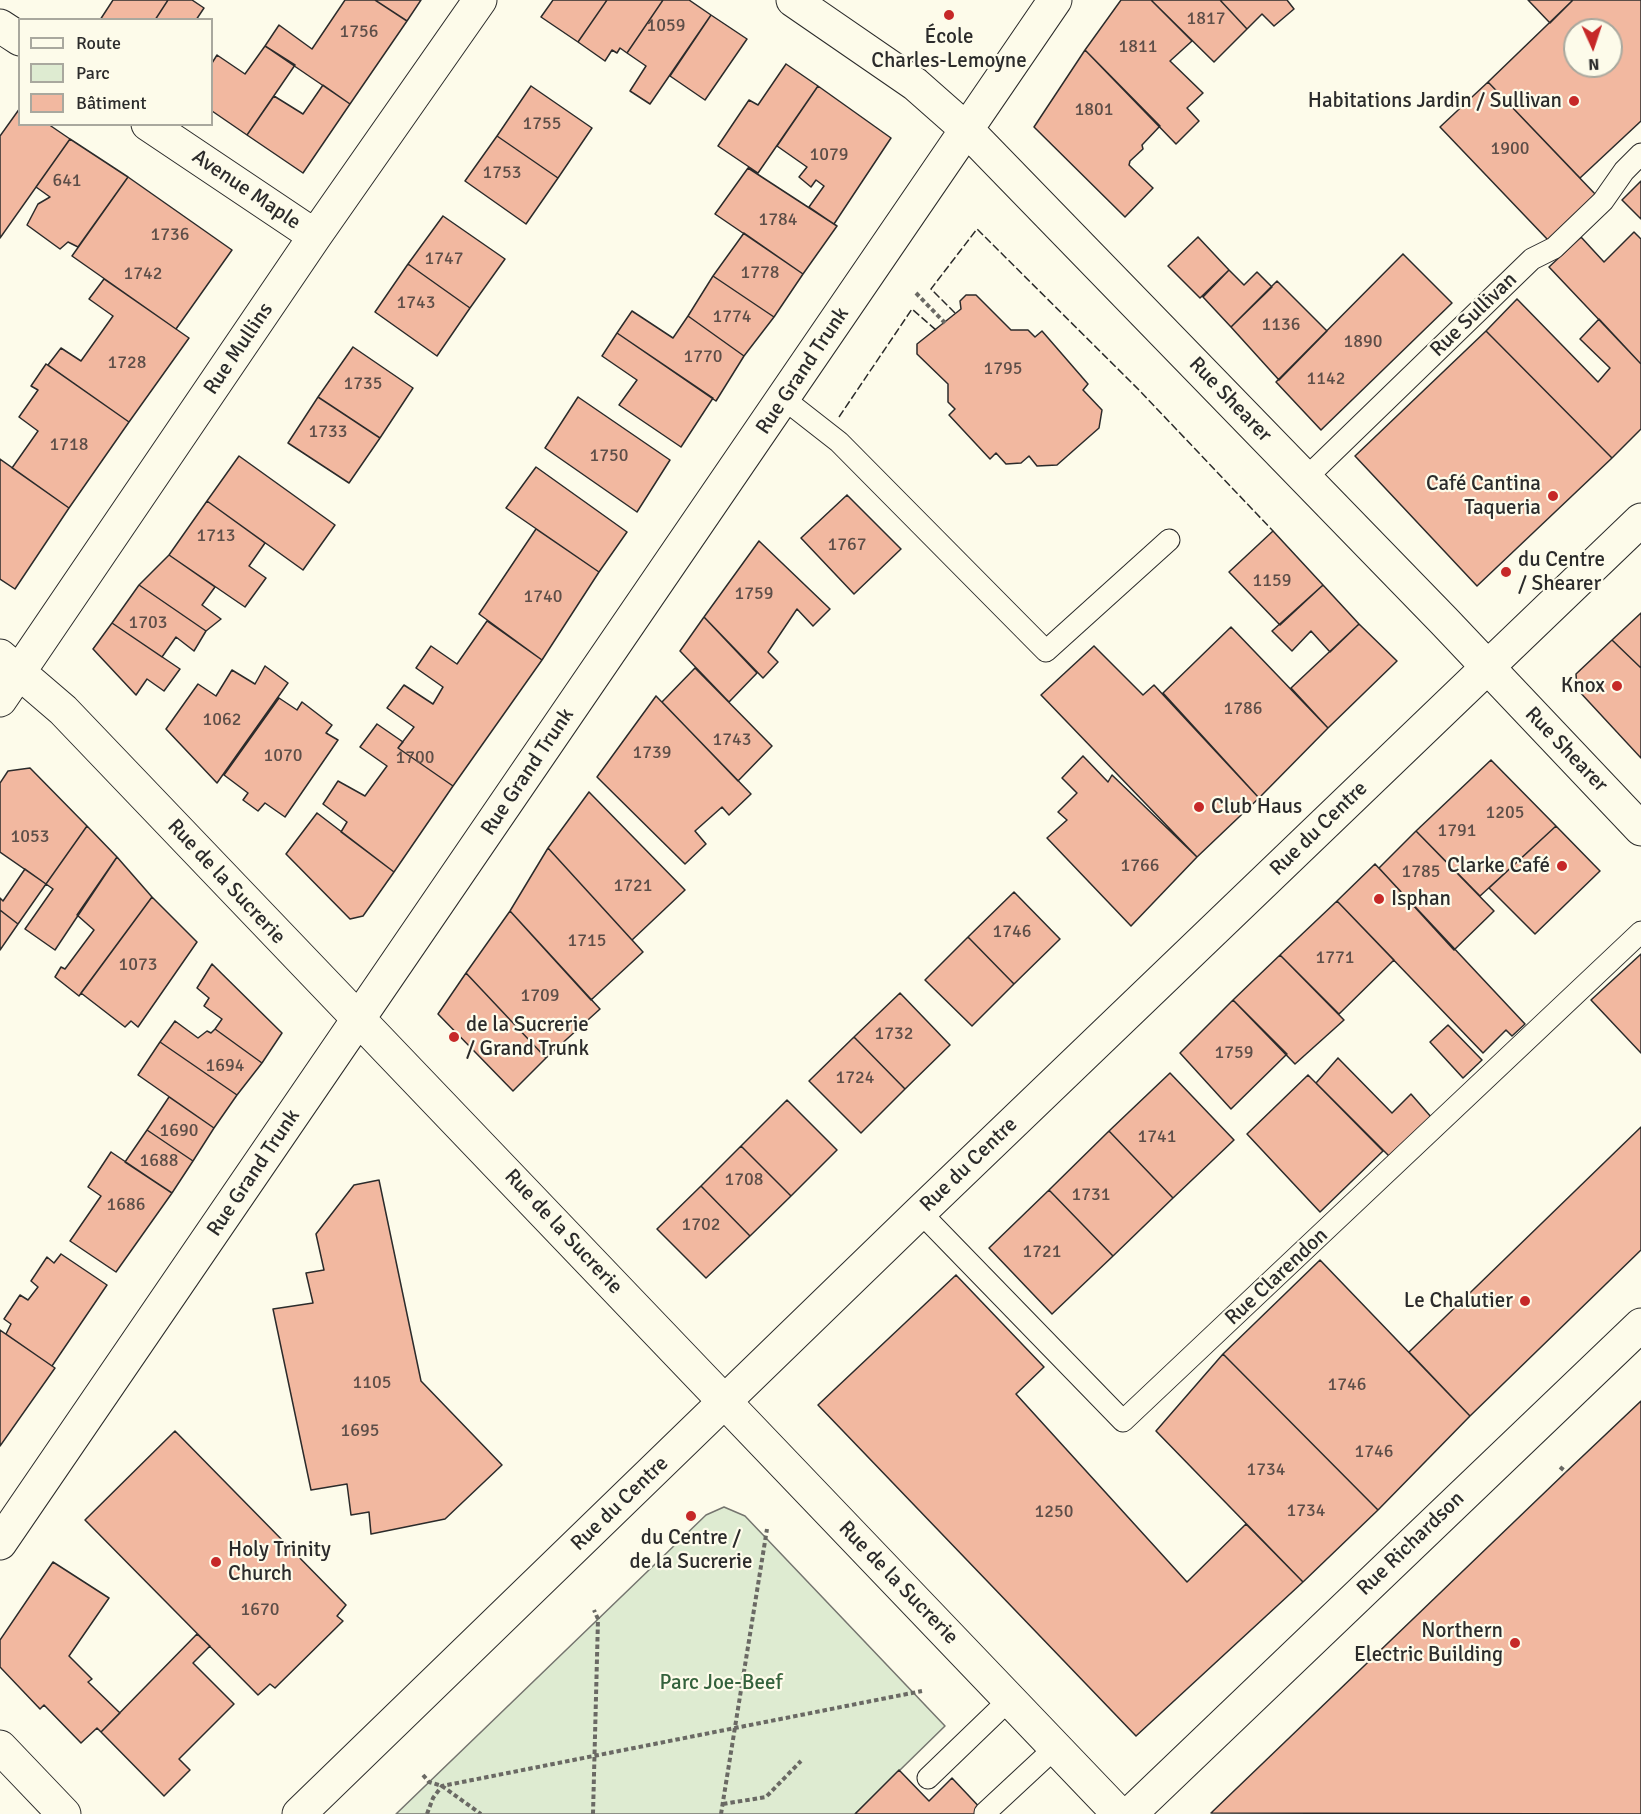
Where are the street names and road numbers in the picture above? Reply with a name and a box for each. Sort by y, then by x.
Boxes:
street label: Avenue Maple [187,144,305,236]
street label: Rue Sullivan [1425,267,1523,363]
street label: Rue Mullins [199,298,279,400]
street label: Rue Grand Trunk [751,303,855,439]
street label: Rue Shearer [1183,352,1277,448]
street label: Rue Shearer [1519,702,1613,798]
street label: Rue Grand Trunk [476,704,580,840]
street label: Rue du Centre [1265,776,1373,882]
street label: Rue de la Sucrerie [162,814,290,950]
street label: Rue Grand Trunk [202,1105,306,1241]
street label: Rue du Centre [915,1112,1023,1218]
street label: Rue de la Sucrerie [499,1164,627,1300]
street label: Rue Clarendon [1220,1223,1334,1331]
street label: Rue du Centre [566,1451,674,1557]
street label: Rue Richardson [1352,1487,1470,1601]
street label: Rue de la Sucrerie [833,1516,963,1650]

